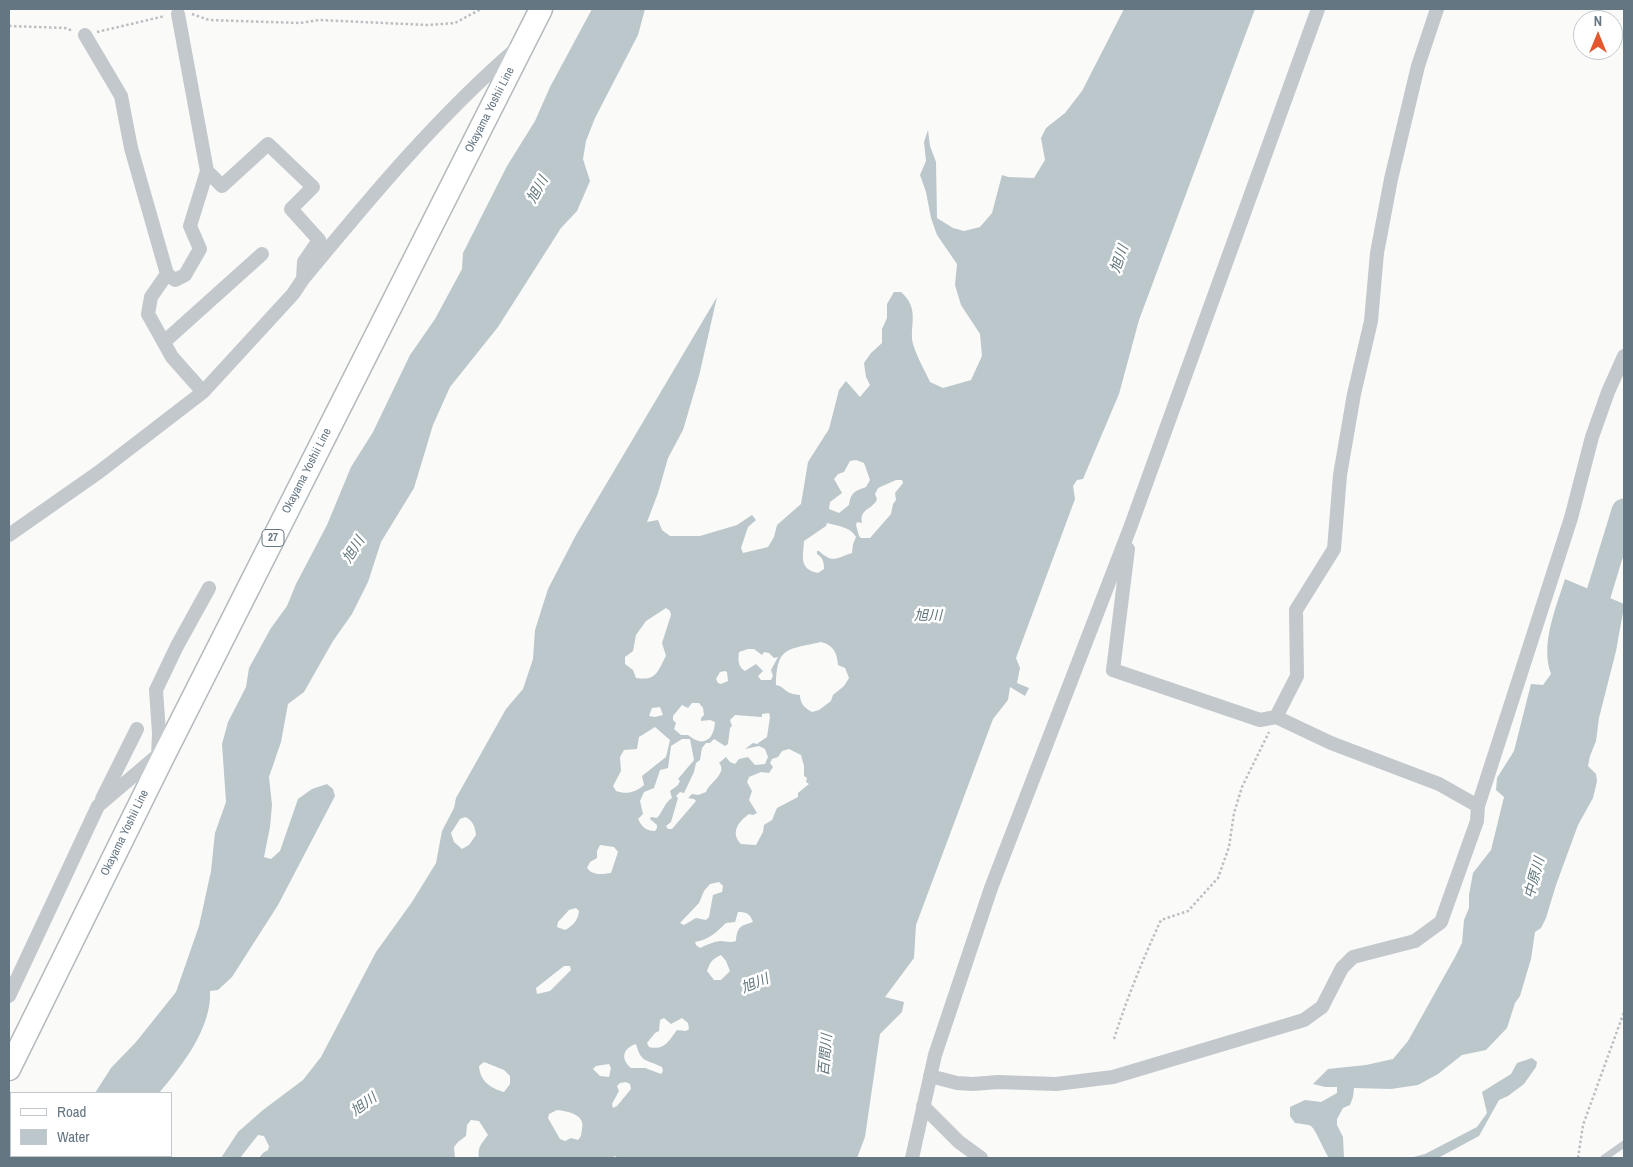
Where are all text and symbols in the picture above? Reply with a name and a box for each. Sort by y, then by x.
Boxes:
north arrow [1573,10,1623,60]
text: N [1594,12,1602,30]
street label: Okayama Yoshii Line [462,65,518,155]
water label: 旭川 [524,174,552,206]
water label: 旭川 [1107,243,1133,275]
street label: Okayama Yoshii Line [279,426,335,516]
road number: 27 [262,530,284,546]
water label: 旭川 [339,534,369,566]
water label: 旭川 [914,608,942,624]
street label: Okayama Yoshii Line [98,788,152,878]
water label: 中原川 [1521,856,1549,900]
water label: 旭川 [739,971,771,997]
water label: 百間川 [816,1033,836,1077]
water label: 旭川 [348,1090,380,1120]
legend [10,1092,172,1157]
text: Road [57,1101,86,1122]
text: Water [57,1126,89,1147]

